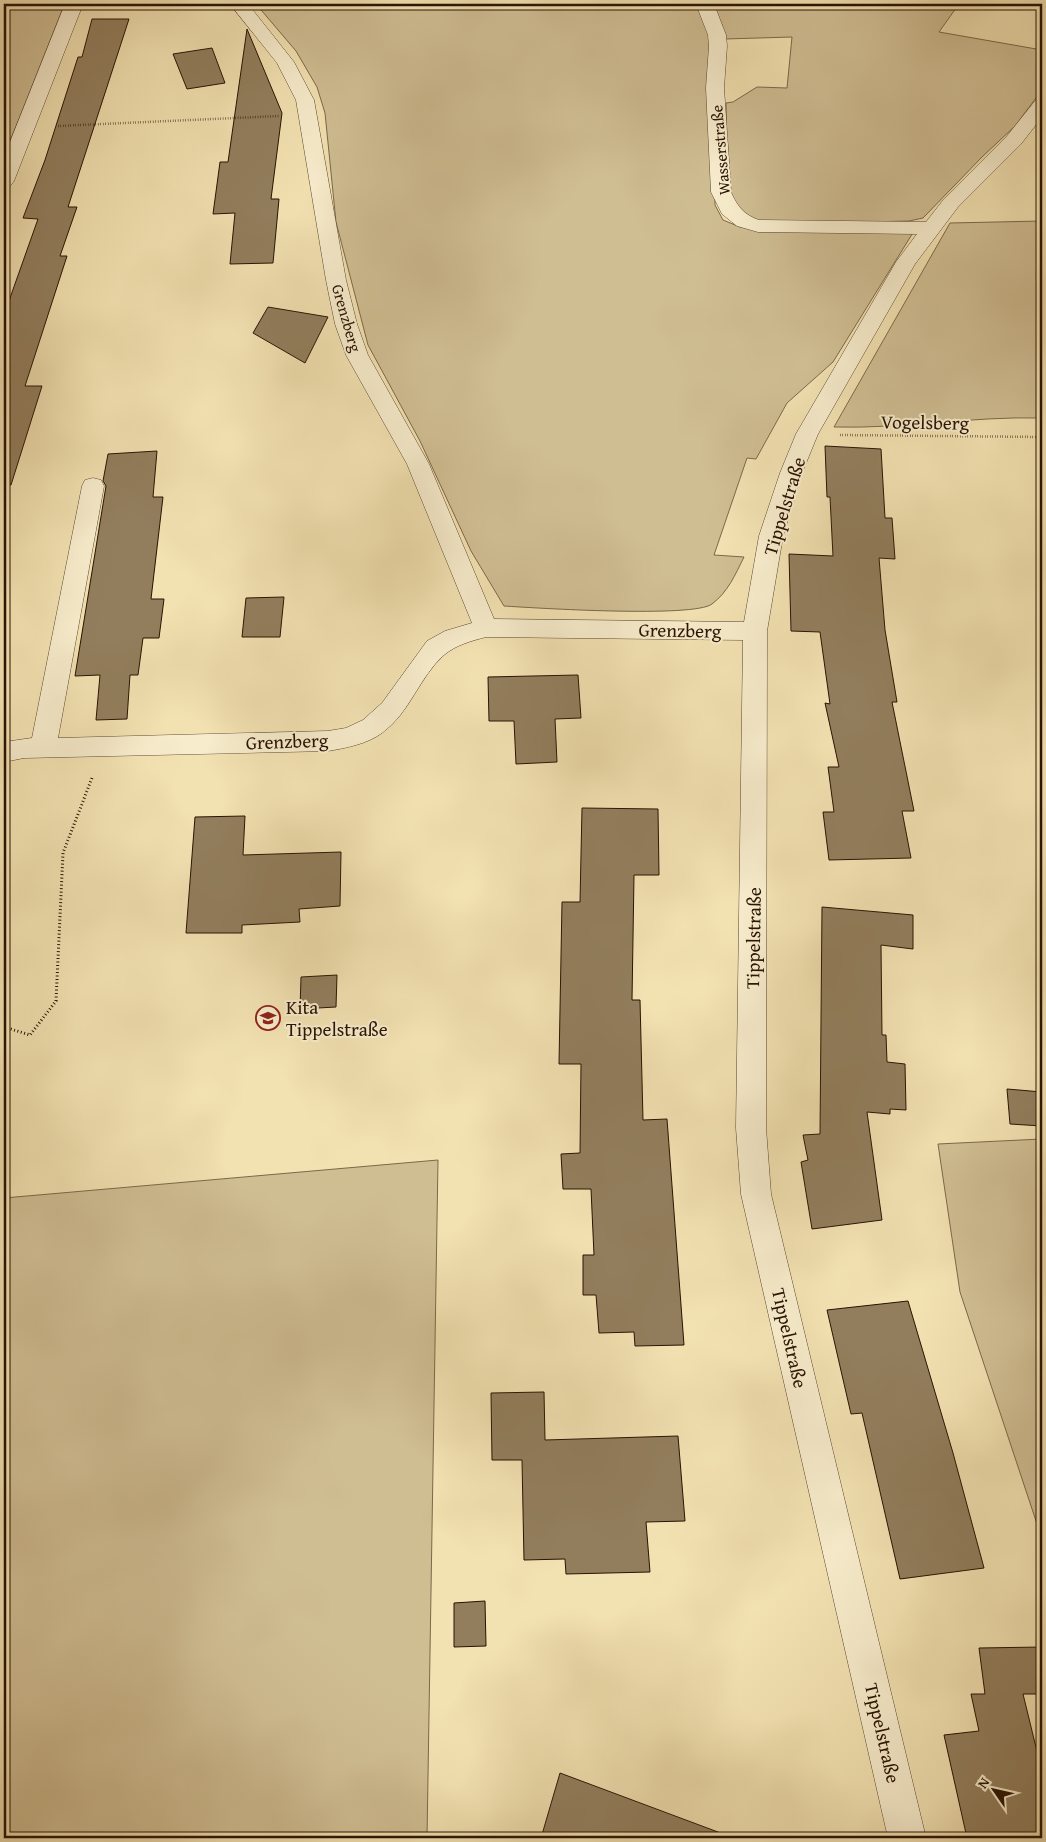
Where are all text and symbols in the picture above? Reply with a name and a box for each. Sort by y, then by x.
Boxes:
street label: Wasserstraße [704,104,736,196]
street label: Grenzberg [326,281,368,355]
street label: Vogelsberg [881,407,970,437]
street label: Tippelstraße [756,453,812,559]
street label: Grenzberg [638,615,722,645]
street label: Grenzberg [245,726,329,756]
street label: Tippelstraße [738,887,768,989]
place label: Kita Tippelstraße [286,993,388,1043]
school or university icon: Kita Tippelstraße [255,1005,281,1031]
street label: Tippelstraße [765,1285,815,1391]
street label: Tippelstraße [858,1680,908,1786]
north arrow [968,1764,1018,1814]
text: N [972,1773,994,1792]

